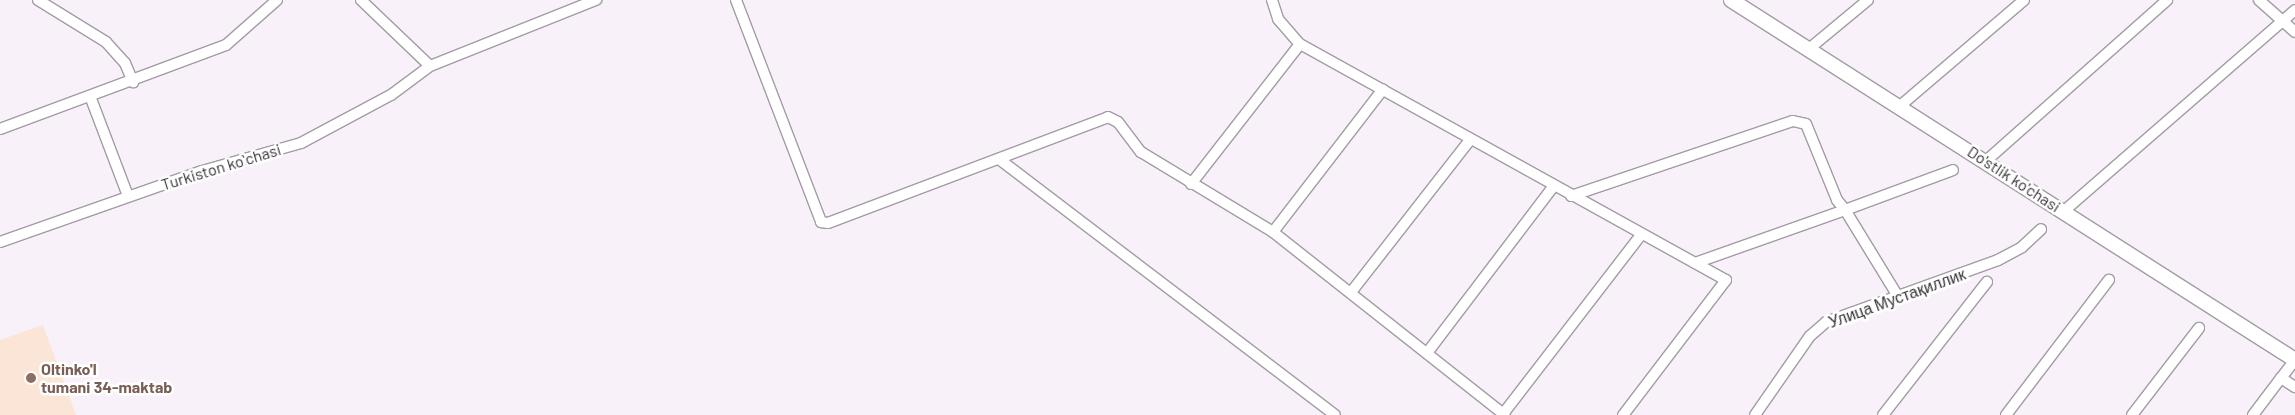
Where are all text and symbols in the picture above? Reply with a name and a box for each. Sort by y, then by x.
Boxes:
street label: Turkiston koʻchasi [159,140,283,194]
street label: Do'stlik ko'chasi [1964,142,2064,216]
street label: Улица Мустақиллик [1826,264,1968,332]
place label: Oltinko'l tumani 34-maktab [41,359,172,397]
marker: Oltinko'l tumani 34-maktab [25,372,37,384]

